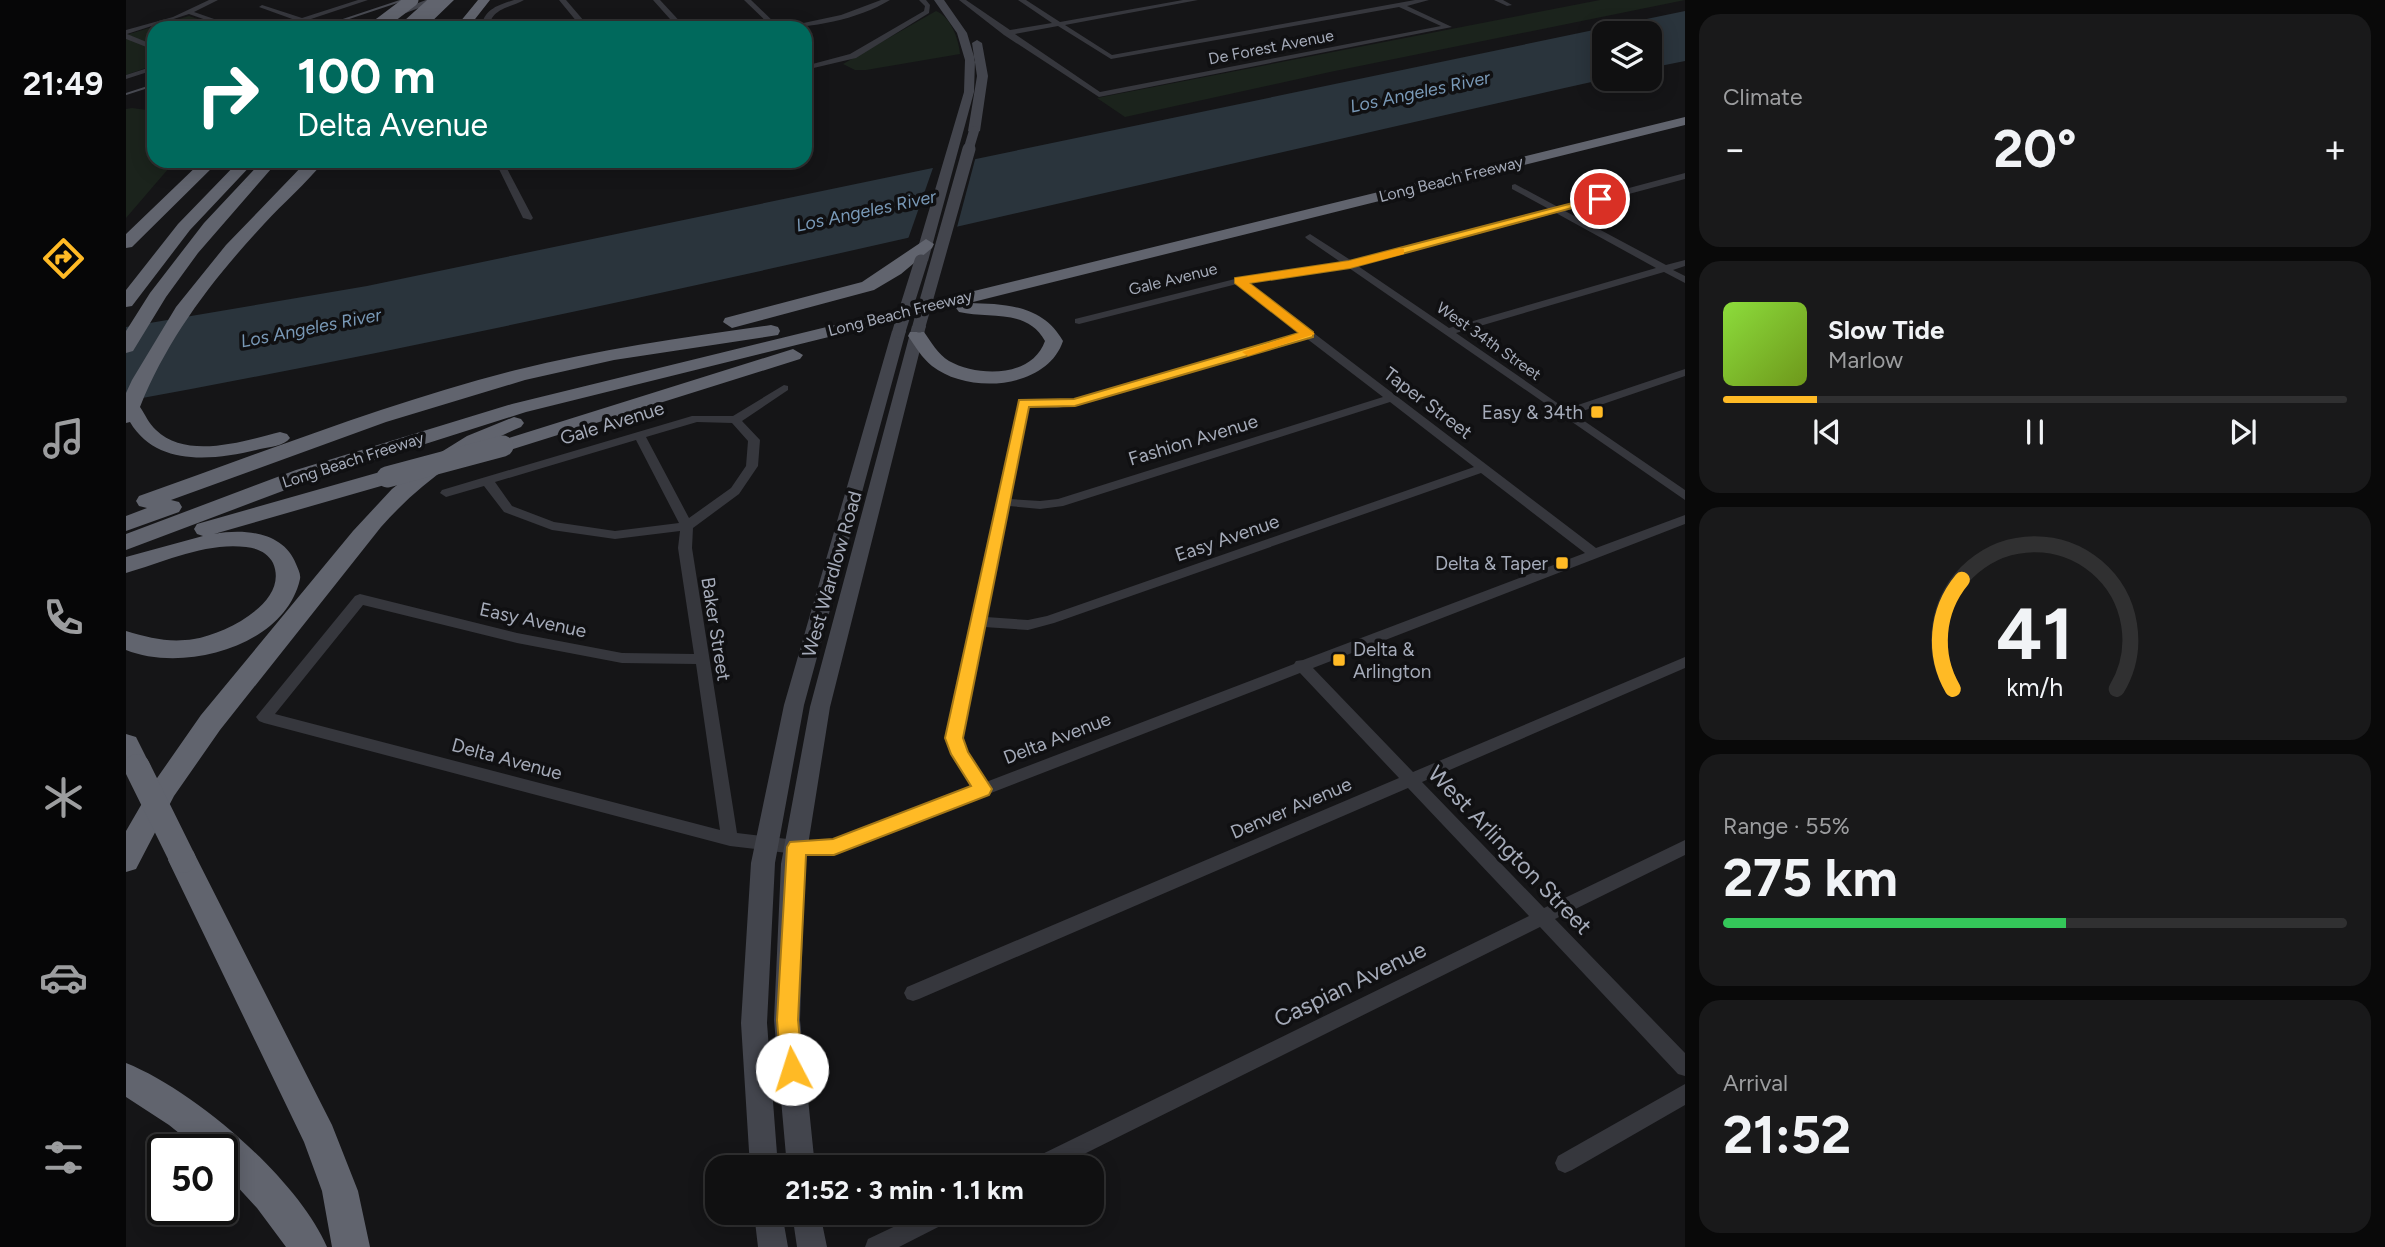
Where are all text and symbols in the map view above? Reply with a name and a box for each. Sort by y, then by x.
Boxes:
map controls [1592,21,1662,91]
button: layers [1592,21,1662,91]
street label: De Forest Avenue [1207,25,1336,68]
text: 100 m [297,46,436,105]
icon: right [182,49,273,140]
text: 21:49 [23,65,103,103]
water label: Los Angeles River [1348,66,1493,118]
text: Climate [1723,83,1802,111]
text: Delta Avenue [297,106,488,144]
text: 20° [1993,118,2077,180]
text: − [1723,126,1747,172]
text: + [2323,126,2347,172]
street label: Long Beach Freeway [1377,152,1526,206]
pin [1570,169,1630,229]
icon: arrive [1581,180,1619,218]
water label: Los Angeles River [794,185,939,237]
icon: directions [39,234,88,283]
street label: Gale Avenue [1127,259,1220,299]
street label: Long Beach Freeway [826,286,975,340]
street label: West 34th Street [1433,298,1545,384]
water label: Los Angeles River [239,303,384,352]
text: Slow Tide [1828,314,1944,346]
text: Marlow [1828,346,1903,374]
street label: Taper Street [1379,362,1477,444]
street label: Gale Avenue [557,396,667,450]
place label: Easy & 34th [1482,401,1583,424]
marker: Easy & 34th [1589,404,1605,420]
street label: Fashion Avenue [1125,409,1261,471]
icon: previous [1808,413,1846,451]
icon: pause [2016,413,2054,451]
icon: next [2224,413,2262,451]
icon: music [39,414,88,463]
street label: Long Beach Freeway [280,428,427,492]
street label: West Wardlow Road [797,488,867,660]
street label: Easy Avenue [1172,509,1282,567]
place label: Delta & Taper [1435,552,1549,575]
marker: Delta & Taper [1554,555,1570,571]
street label: Baker Street [696,575,736,683]
text: 41 [1997,591,2073,678]
icon: phone [39,593,88,642]
street label: Easy Avenue [477,597,589,643]
place label: Delta & Arlington [1353,638,1431,683]
marker: Delta & Arlington [1331,652,1347,668]
text: km/h [2006,672,2064,702]
street label: Delta Avenue [1000,707,1114,769]
street label: Delta Avenue [449,733,565,785]
street label: West Arlington Street [1422,760,1598,940]
street label: Denver Avenue [1227,772,1355,844]
icon: climate [39,773,88,822]
text: Range · 55% [1723,812,1850,840]
text: 275 km [1723,847,1898,909]
street label: Caspian Avenue [1269,935,1431,1033]
icon: car [39,953,88,1002]
position arrow [755,1032,829,1106]
text: Arrival [1723,1069,1788,1097]
text: 21:52 [1723,1104,1851,1166]
icon: filters [39,1133,88,1182]
speed limit sign: 50 [147,1134,238,1225]
text: 21:52 · 3 min · 1.1 km [785,1174,1024,1206]

